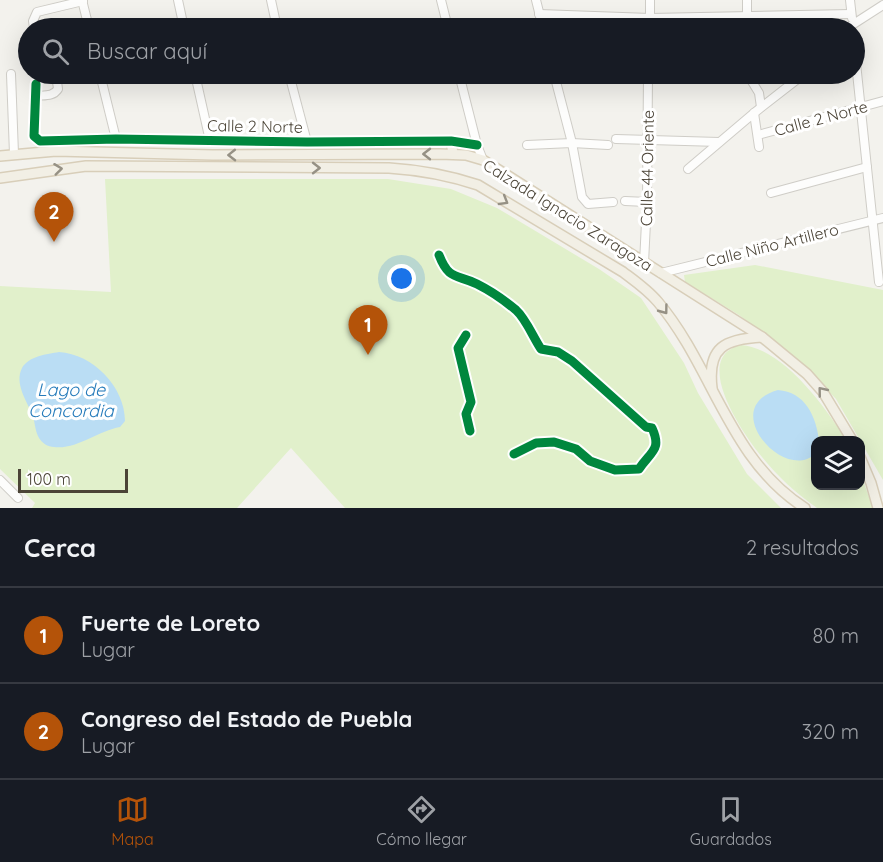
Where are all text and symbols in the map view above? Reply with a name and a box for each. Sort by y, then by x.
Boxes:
search box [18,18,865,84]
icon: search [39,35,72,68]
text: Buscar aquí [87,37,207,65]
street label: Calle 2 Norte [772,96,870,140]
street label: Calle 44 Oriente [636,110,658,226]
street label: Calle 2 Norte [207,115,303,137]
one-way arrow [422,148,431,160]
one-way arrow [227,149,236,161]
street label: Calzada Ignacio Zaragoza [480,155,656,275]
one-way arrow [311,162,320,174]
one-way arrow [53,164,62,176]
pin: 2 [34,192,74,242]
one-way arrow [498,194,508,205]
street label: Calle Niño Artillero [704,219,840,271]
your location [387,264,416,293]
one-way arrow [657,304,668,315]
pin: 1 [348,306,388,355]
water label: Lago de Concordia [28,378,115,422]
one-way arrow [818,387,829,398]
map controls [811,436,865,490]
button: layers [811,436,865,490]
scale bar [18,466,128,493]
text: 100 m [27,469,71,489]
text: Cerca [24,531,96,564]
text: 2 resultados [746,535,859,560]
text: Fuerte de Loreto [81,609,260,637]
text: 1 [40,623,47,648]
text: 80 m [813,623,859,648]
text: Lugar [81,637,135,662]
text: Congreso del Estado de Puebla [81,705,412,733]
text: 2 [38,719,49,744]
text: 320 m [802,719,859,744]
text: Lugar [81,733,135,758]
tab: Mapa [111,793,154,849]
tab: Cómo llegar [376,793,467,849]
tab: Guardados [690,793,772,849]

